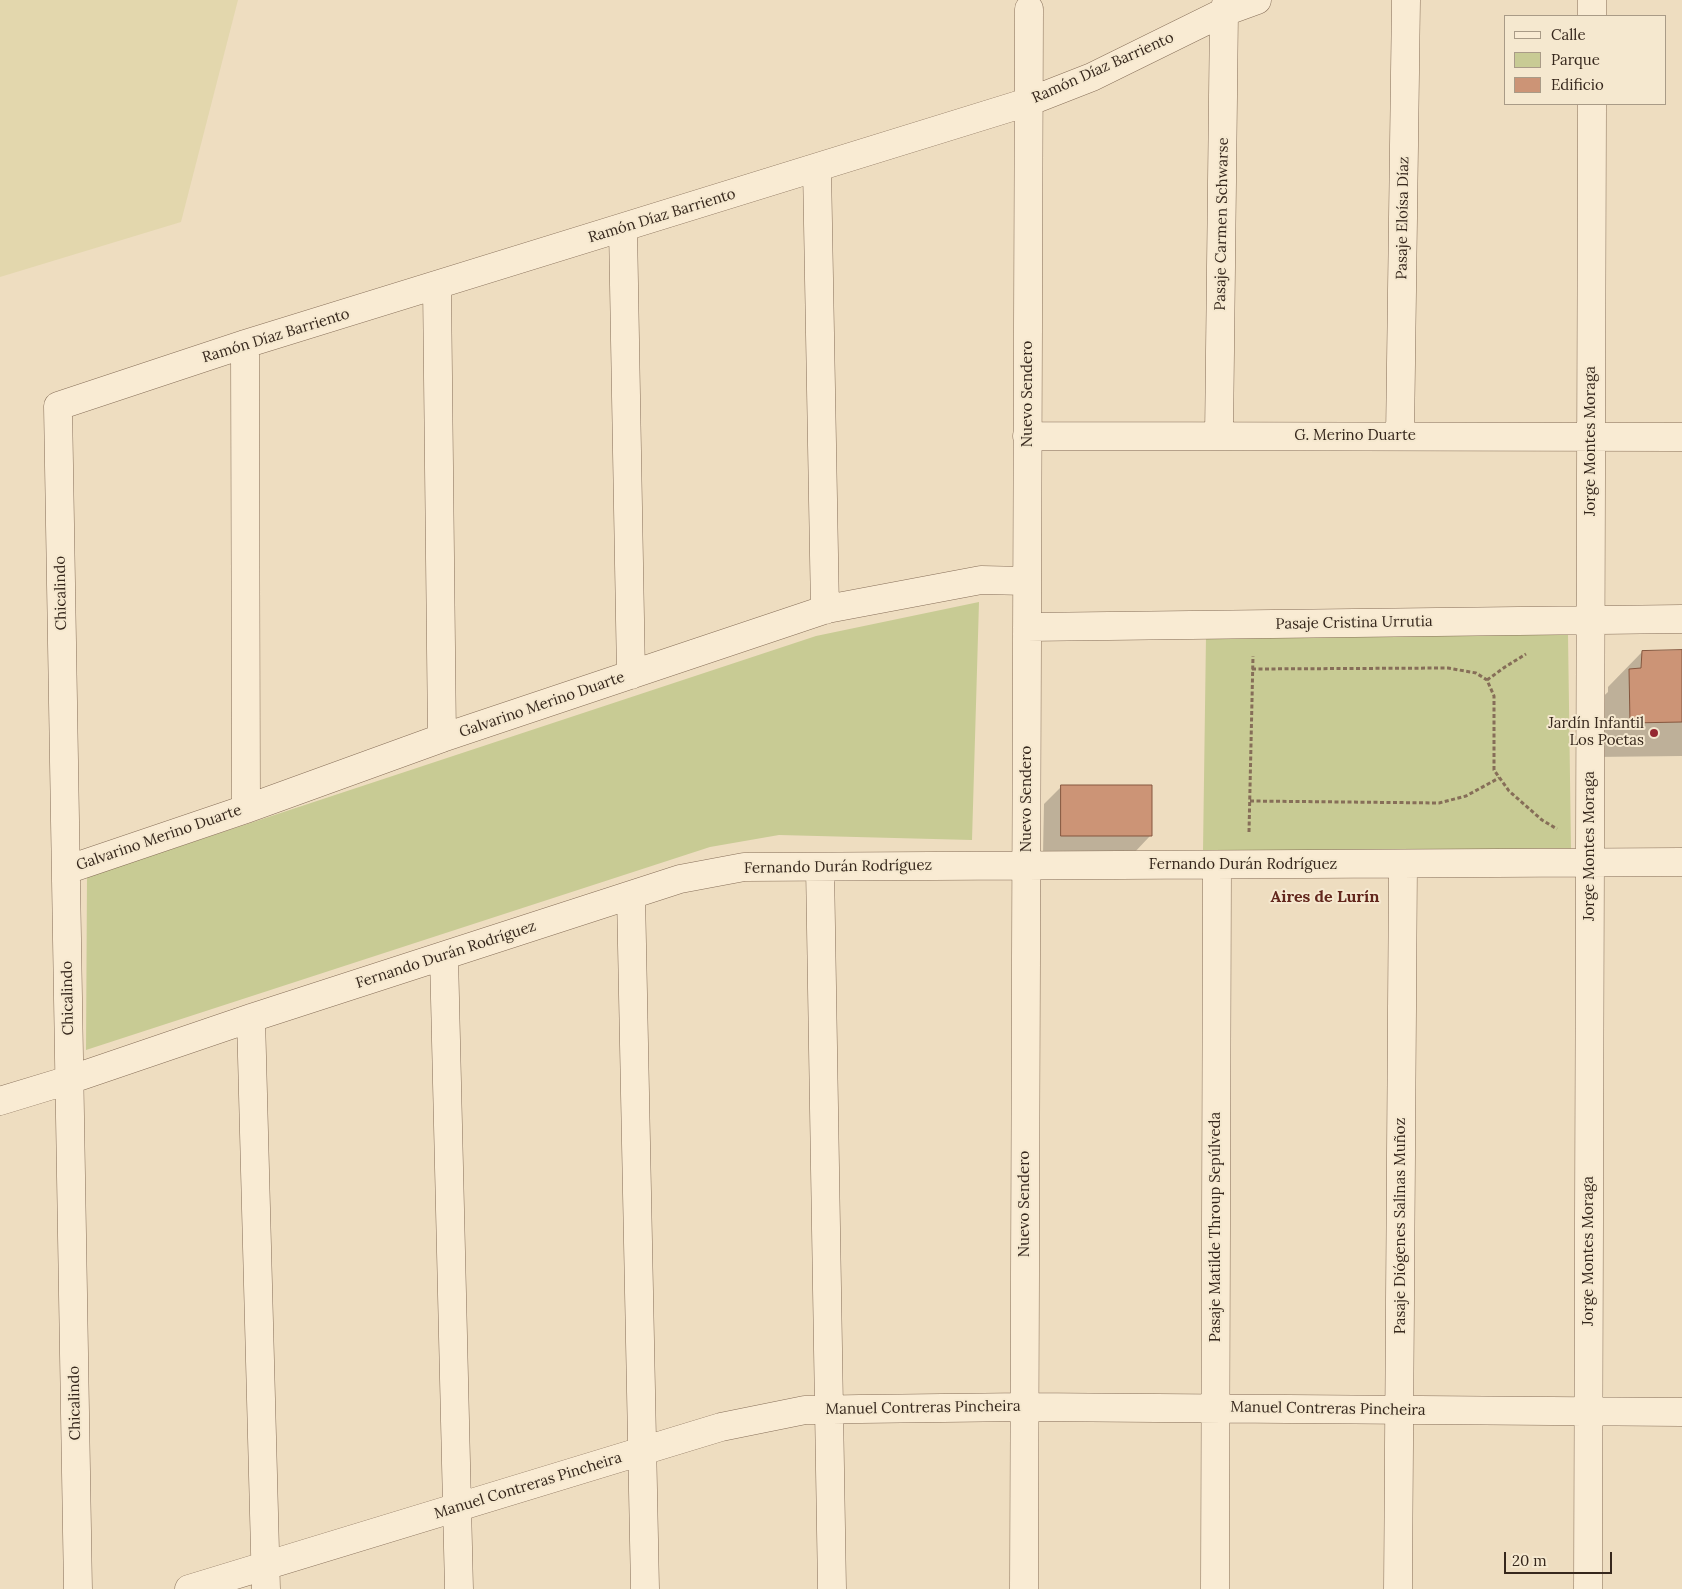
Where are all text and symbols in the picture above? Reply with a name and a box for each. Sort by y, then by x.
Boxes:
legend [1504,15,1667,105]
text: Calle [1551,25,1586,44]
street label: Ramón Díaz Barriento [1029,29,1177,107]
text: Parque [1551,50,1600,69]
text: Edificio [1551,75,1604,94]
street label: Pasaje Carmen Schwarse [1211,137,1233,311]
street label: Pasaje Eloísa Díaz [1393,156,1413,280]
street label: Ramón Díaz Barriento [586,185,738,247]
street label: Ramón Díaz Barriento [200,305,352,367]
street label: Nuevo Sendero [1019,341,1037,447]
street label: Jorge Montes Moraga [1582,366,1600,516]
street label: G. Merino Duarte [1294,427,1416,445]
street label: Chicalindo [51,556,71,630]
street label: Pasaje Cristina Urrutia [1275,613,1433,633]
street label: Galvarino Merino Duarte [457,668,627,742]
place label: Jardín Infantil Los Poetas [1548,715,1644,750]
marker: Jardín Infantil Los Poetas [1648,727,1660,739]
street label: Nuevo Sendero [1018,746,1036,852]
street label: Jorge Montes Moraga [1581,771,1599,921]
street label: Galvarino Merino Duarte [74,801,244,875]
street label: Fernando Durán Rodríguez [744,856,932,878]
street label: Fernando Durán Rodríguez [1149,856,1337,874]
district label: Aires de Lurín [1271,887,1379,907]
street label: Fernando Durán Rodríguez [354,917,538,993]
street label: Chicalindo [58,961,78,1035]
street label: Pasaje Matilde Throup Sepúlveda [1207,1112,1225,1342]
street label: Pasaje Diógenes Salinas Muñoz [1392,1118,1410,1334]
street label: Nuevo Sendero [1016,1151,1034,1257]
street label: Jorge Montes Moraga [1580,1176,1598,1326]
street label: Chicalindo [65,1366,85,1440]
street label: Manuel Contreras Pincheira [825,1397,1021,1419]
street label: Manuel Contreras Pincheira [1230,1398,1426,1420]
street label: Manuel Contreras Pincheira [432,1449,624,1523]
scale bar [1507,1542,1614,1574]
text: 20 m [1512,1551,1547,1570]

